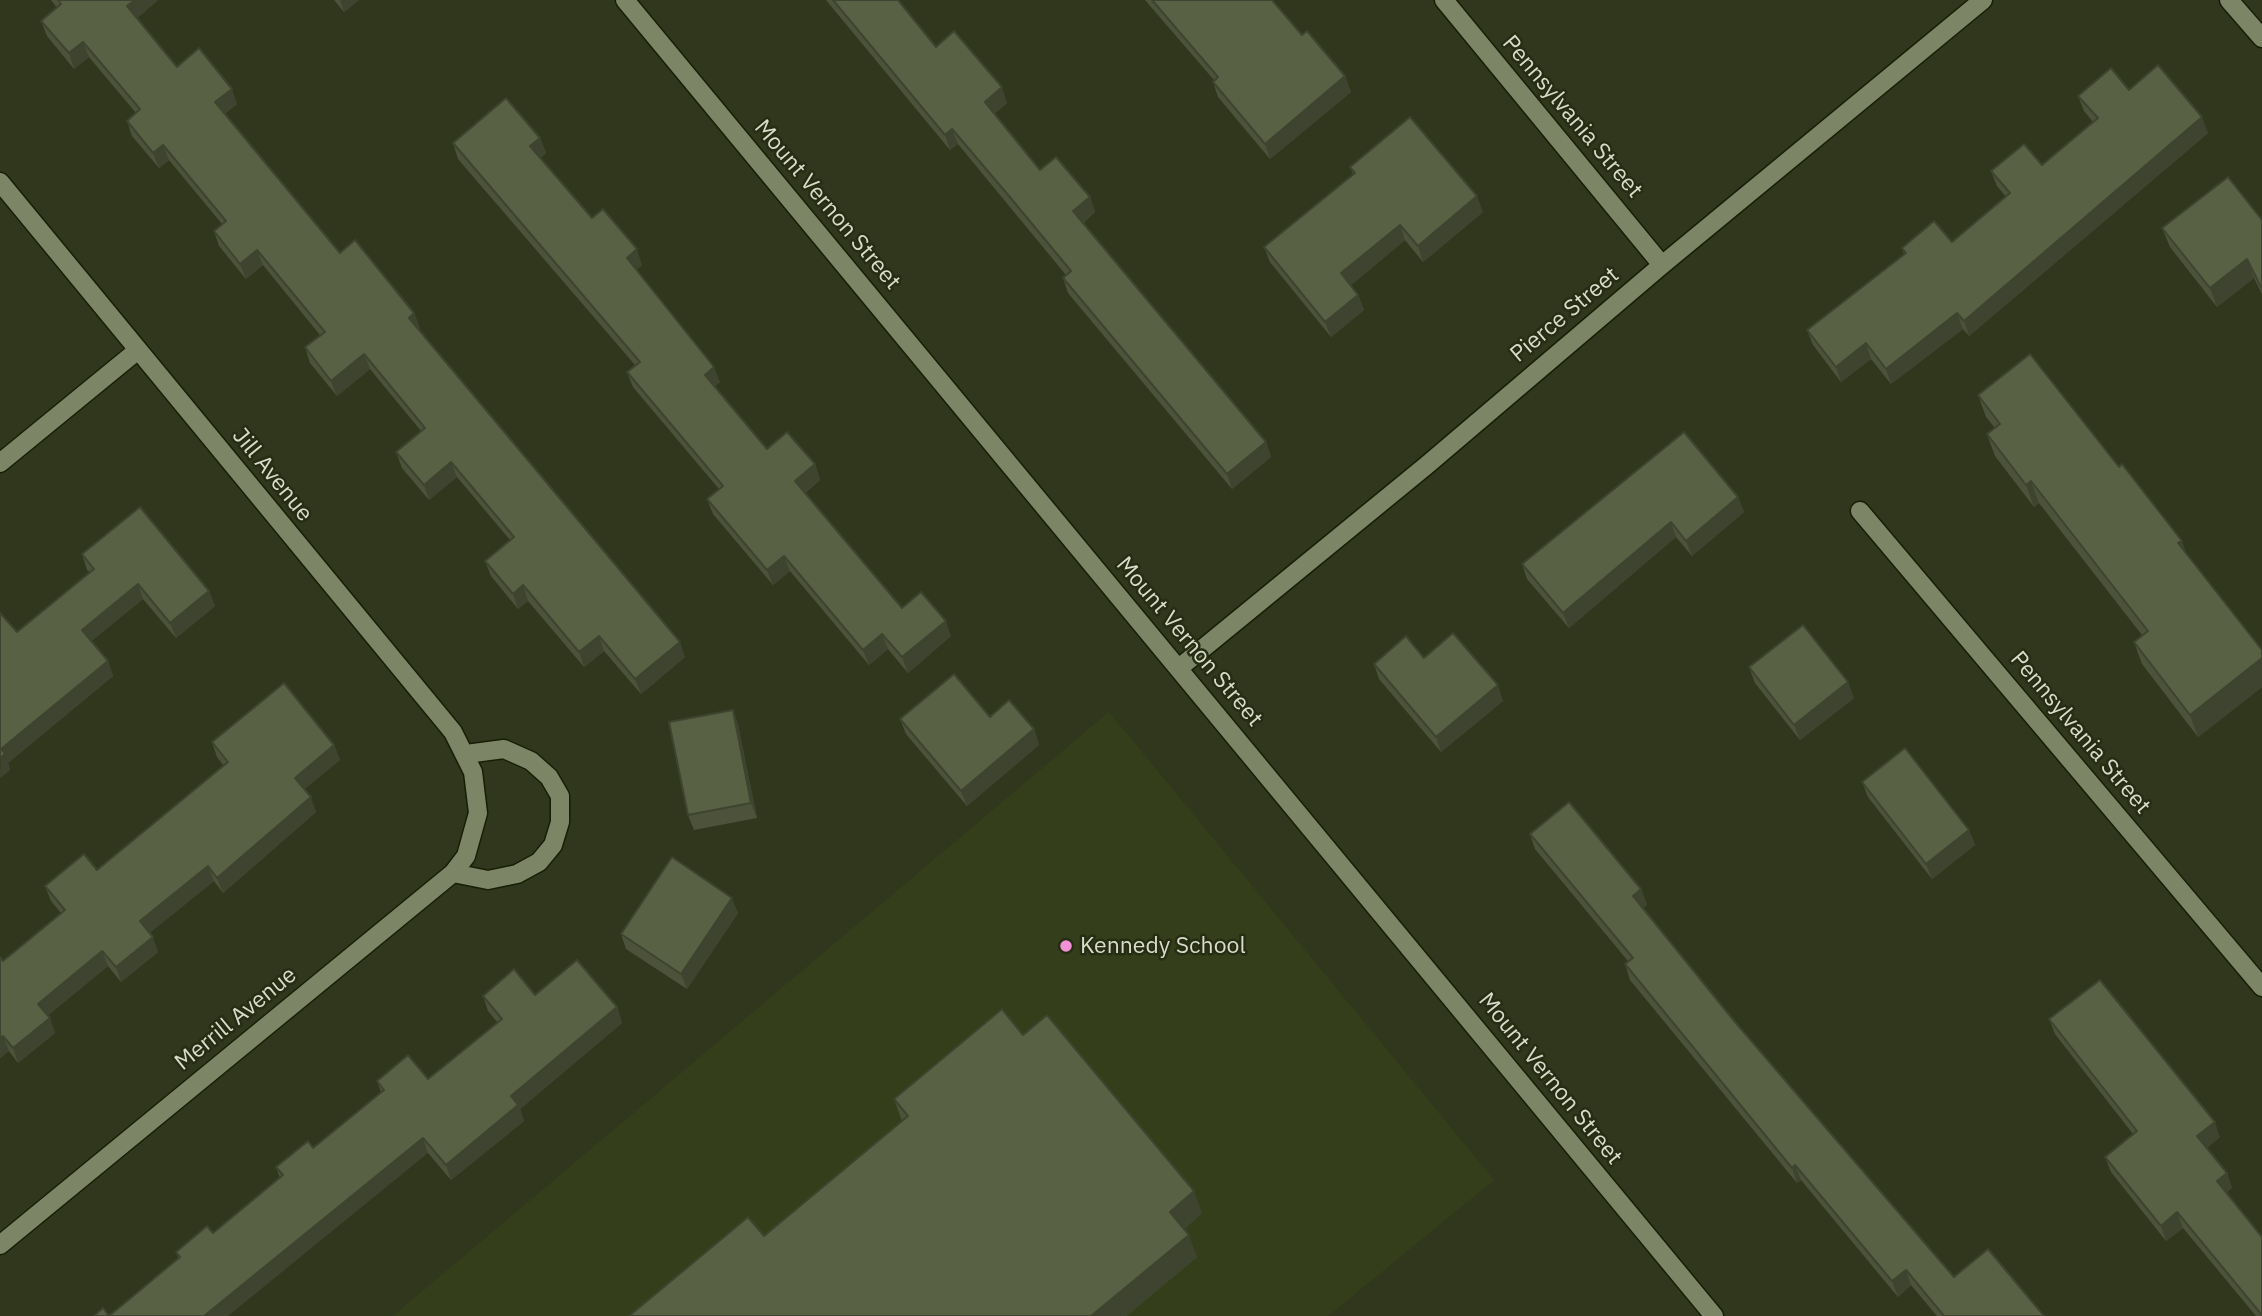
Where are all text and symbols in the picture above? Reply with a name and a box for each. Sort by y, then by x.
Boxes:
street label: Pennsylvania Street [1496,30,1648,204]
street label: Mount Vernon Street [748,115,906,295]
street label: Pierce Street [1505,262,1625,368]
street label: Jill Avenue [226,423,318,527]
street label: Mount Vernon Street [1110,552,1268,732]
street label: Pennsylvania Street [2004,646,2156,820]
place label: Kennedy School [1080,932,1246,960]
marker: Kennedy School [1058,938,1074,954]
street label: Merrill Avenue [170,962,302,1076]
street label: Mount Vernon Street [1472,988,1628,1170]

